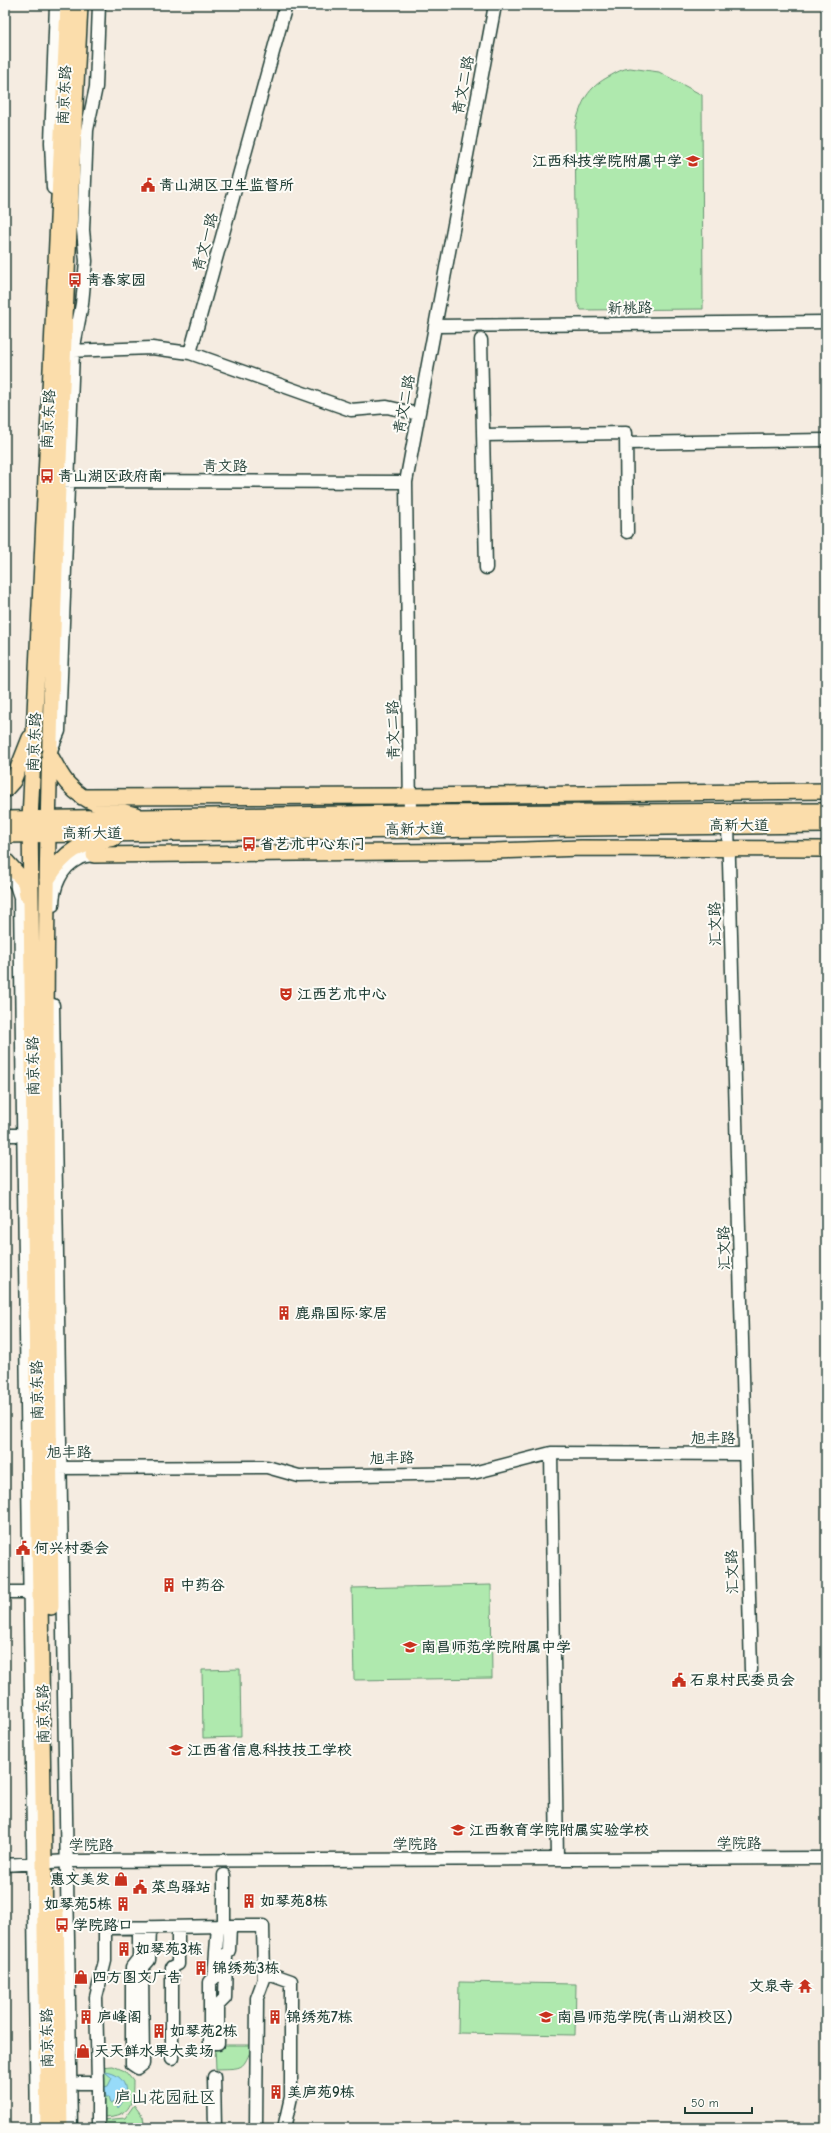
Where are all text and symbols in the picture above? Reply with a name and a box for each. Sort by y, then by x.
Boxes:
street label: 青文二路 [448,54,478,116]
street label: 南京东路 [53,65,75,125]
place label: 江西科技学院附属中学 [532,152,682,170]
school or university icon: 江西科技学院附属中学 [685,153,701,169]
place label: 青山湖区卫生监督所 [159,176,294,194]
public building icon: 青山湖区卫生监督所 [140,177,156,193]
street label: 青文一路 [189,211,221,273]
place label: 青春家园 [86,271,146,289]
bus stop icon: 青春家园 [67,272,83,288]
street label: 新桃路 [607,299,653,317]
street label: 青文二路 [389,373,419,435]
street label: 南京东路 [37,389,59,449]
street label: 青文路 [202,457,248,475]
place label: 青山湖区政府南 [58,467,163,485]
bus stop icon: 青山湖区政府南 [39,468,55,484]
street label: 青文二路 [383,700,403,760]
street label: 南京东路 [23,712,45,772]
street label: 高新大道 [709,816,769,834]
street label: 高新大道 [385,819,445,839]
street label: 高新大道 [62,824,122,842]
place label: 省艺术中心东门 [260,835,365,853]
bus stop icon: 省艺术中心东门 [241,836,257,852]
street label: 汇文路 [706,901,724,947]
place label: 江西艺术中心 [297,985,387,1003]
theatre icon: 江西艺术中心 [278,986,294,1002]
street label: 南京东路 [23,1036,43,1096]
street label: 汇文路 [715,1225,733,1271]
place label: 鹿鼎国际·家居 [295,1304,388,1322]
building icon: 鹿鼎国际·家居 [276,1305,292,1321]
street label: 南京东路 [27,1360,47,1420]
street label: 旭丰路 [690,1429,736,1447]
street label: 旭丰路 [46,1443,92,1461]
street label: 旭丰路 [369,1449,415,1467]
place label: 何兴村委会 [34,1539,109,1557]
public building icon: 何兴村委会 [15,1540,31,1556]
street label: 汇文路 [722,1549,742,1595]
place label: 中药谷 [180,1576,225,1594]
building icon: 中药谷 [161,1577,177,1593]
place label: 南昌师范学院附属中学 [421,1638,571,1656]
school or university icon: 南昌师范学院附属中学 [402,1639,418,1655]
place label: 石泉村民委员会 [690,1671,795,1689]
public building icon: 石泉村民委员会 [671,1672,687,1688]
street label: 南京东路 [33,1684,53,1744]
place label: 江西省信息科技技工学校 [187,1741,352,1759]
school or university icon: 江西省信息科技技工学校 [168,1742,184,1758]
place label: 江西教育学院附属实验学校 [469,1821,649,1839]
school or university icon: 江西教育学院附属实验学校 [450,1822,466,1838]
street label: 学院路 [716,1834,762,1852]
street label: 学院路 [392,1835,438,1853]
street label: 学院路 [68,1836,114,1854]
place label: 惠文美发 [50,1870,110,1888]
shop icon: 惠文美发 [113,1871,129,1887]
place label: 菜鸟驿站 [151,1878,211,1896]
public building icon: 菜鸟驿站 [132,1879,148,1895]
place label: 如琴苑8栋 [260,1892,328,1910]
building icon: 如琴苑8栋 [241,1893,257,1909]
place label: 如琴苑5栋 [44,1895,112,1913]
building icon: 如琴苑5栋 [115,1896,131,1912]
place label: 学院路口 [73,1916,133,1934]
bus stop icon: 学院路口 [54,1917,70,1933]
place label: 如琴苑3栋 [135,1940,202,1958]
building icon: 如琴苑3栋 [116,1941,132,1957]
place label: 锦绣苑3栋 [212,1959,279,1977]
building icon: 锦绣苑3栋 [193,1960,209,1976]
place label: 四方图文广告 [92,1968,182,1986]
shop icon: 四方图文广告 [73,1969,89,1985]
place label: 文泉寺 [749,1977,794,1995]
temple icon: 文泉寺 [797,1978,813,1994]
street label: 南京东路 [37,2008,57,2068]
place label: 庐峰阁 [97,2008,142,2026]
place label: 锦绣苑7栋 [286,2008,353,2026]
place label: 南昌师范学院(青山湖校区) [557,2008,733,2026]
building icon: 庐峰阁 [78,2009,94,2025]
building icon: 锦绣苑7栋 [267,2009,283,2025]
school or university icon: 南昌师范学院(青山湖校区) [538,2009,554,2025]
place label: 如琴苑2栋 [170,2022,237,2040]
building icon: 如琴苑2栋 [151,2023,167,2039]
place label: 天天鲜水果大卖场 [94,2042,214,2060]
shop icon: 天天鲜水果大卖场 [75,2043,91,2059]
place label: 美庐苑9栋 [287,2083,355,2101]
building icon: 美庐苑9栋 [268,2084,284,2100]
district label: 庐山花园社区 [114,2088,216,2107]
scale bar [685,2089,752,2115]
text: 50 m [691,2096,719,2110]

